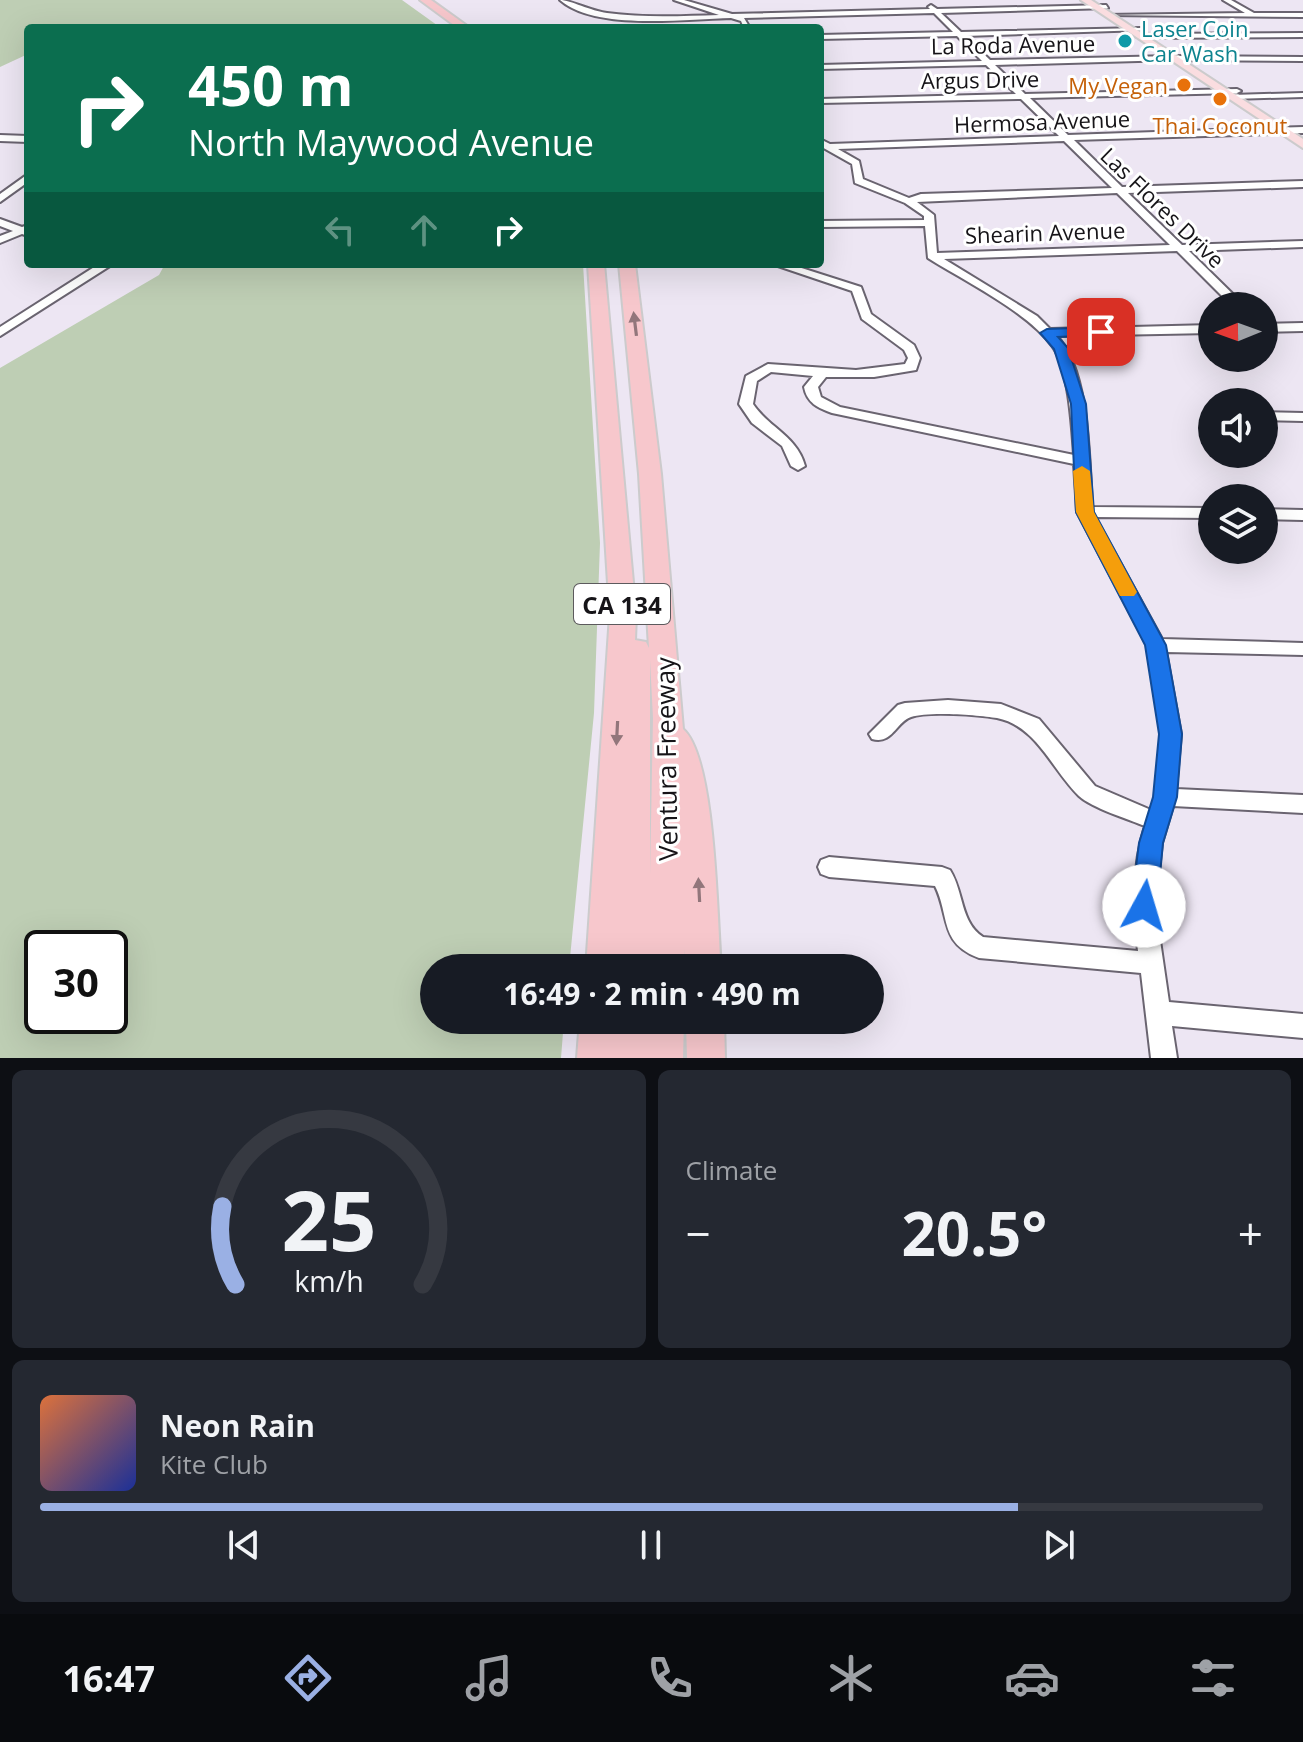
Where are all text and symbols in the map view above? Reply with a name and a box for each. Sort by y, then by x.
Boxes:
place label: Laser Coin Car Wash [1141,13,1248,68]
street label: La Roda Avenue [931,28,1095,60]
marker: Laser Coin Car Wash [1116,32,1134,50]
text: 450 m [188,46,354,122]
icon: right [56,56,160,160]
street label: Argus Drive [921,63,1039,95]
place label: My Vegan [1068,70,1168,100]
marker: My Vegan [1175,76,1193,94]
marker: Thai Coconut [1211,90,1229,108]
street label: Hermosa Avenue [953,103,1131,139]
place label: Thai Coconut [1153,110,1288,140]
text: North Maywood Avenue [188,118,594,167]
street label: Las Flores Drive [1095,140,1231,274]
icon: left [318,208,362,252]
icon: ahead [402,208,446,252]
icon: right [486,208,530,252]
street label: Shearin Avenue [964,214,1126,250]
north arrow [1198,292,1278,372]
map controls [1198,292,1278,564]
pin [1067,298,1135,366]
icon: arrive [1079,310,1123,354]
one-way arrow [628,311,641,336]
button: sound [1198,388,1278,468]
button: layers [1198,484,1278,564]
road number: CA 134 [574,584,670,624]
street label: Ventura Freeway [646,656,686,861]
one-way arrow [610,721,623,746]
position arrow [1102,864,1186,948]
one-way arrow [693,877,706,902]
speed limit sign: 30 [24,930,128,1034]
text: 16:49 · 2 min · 490 m [503,973,801,1014]
text: Climate [686,1152,777,1188]
text: 25 [281,1162,376,1275]
text: 20.5° [901,1192,1047,1274]
text: − [686,1203,711,1263]
text: + [1238,1203,1263,1263]
text: km/h [294,1261,363,1300]
text: Neon Rain [160,1405,315,1446]
text: Kite Club [160,1446,268,1482]
icon: previous [222,1523,266,1567]
icon: pause [629,1523,673,1567]
icon: next [1037,1523,1081,1567]
icon: directions [280,1650,336,1706]
icon: music [461,1650,517,1706]
icon: phone [642,1650,698,1706]
icon: climate [823,1650,879,1706]
icon: car [1004,1650,1060,1706]
icon: filters [1185,1650,1241,1706]
text: 16:47 [62,1654,155,1703]

